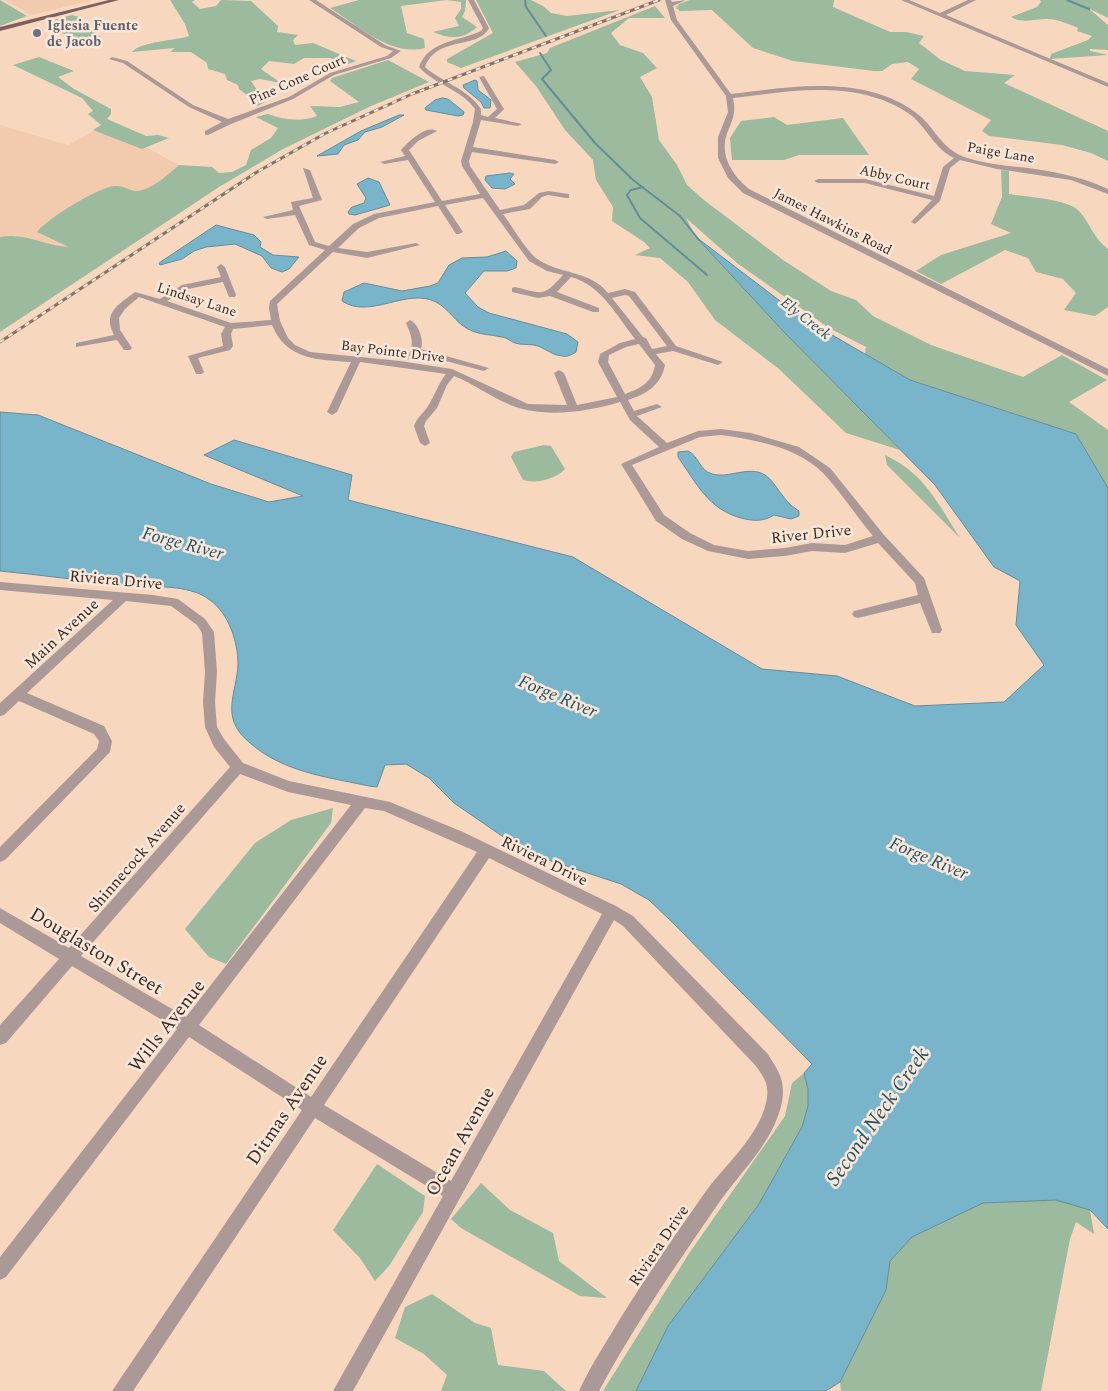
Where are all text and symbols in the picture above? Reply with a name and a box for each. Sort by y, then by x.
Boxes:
place label: Iglesia Fuente de Jacob [47,15,138,52]
marker: Iglesia Fuente de Jacob [31,27,43,39]
street label: Pine Cone Court [245,49,349,110]
street label: Paige Lane [965,136,1037,169]
street label: Abby Court [857,159,932,196]
street label: James Hawkins Road [770,183,896,260]
street label: Lindsay Lane [154,277,240,322]
water label: Ely Creek [775,291,836,346]
street label: Bay Pointe Drive [340,335,446,368]
street label: River Drive [770,518,852,550]
water label: Forge River [139,520,227,568]
street label: Riviera Drive [68,564,164,596]
street label: Main Avenue [19,593,104,675]
water label: Forge River [514,668,602,725]
street label: Shinnecock Avenue [82,797,191,918]
street label: Riviera Drive [497,830,592,892]
water label: Forge River [885,830,973,887]
street label: Douglaston Street [24,900,169,1003]
street label: Wills Avenue [122,973,213,1079]
water label: Second Neck Creek [818,1040,938,1193]
street label: Ditmas Avenue [239,1048,335,1171]
street label: Ocean Avenue [418,1082,502,1202]
street label: Riviera Drive [623,1200,695,1291]

